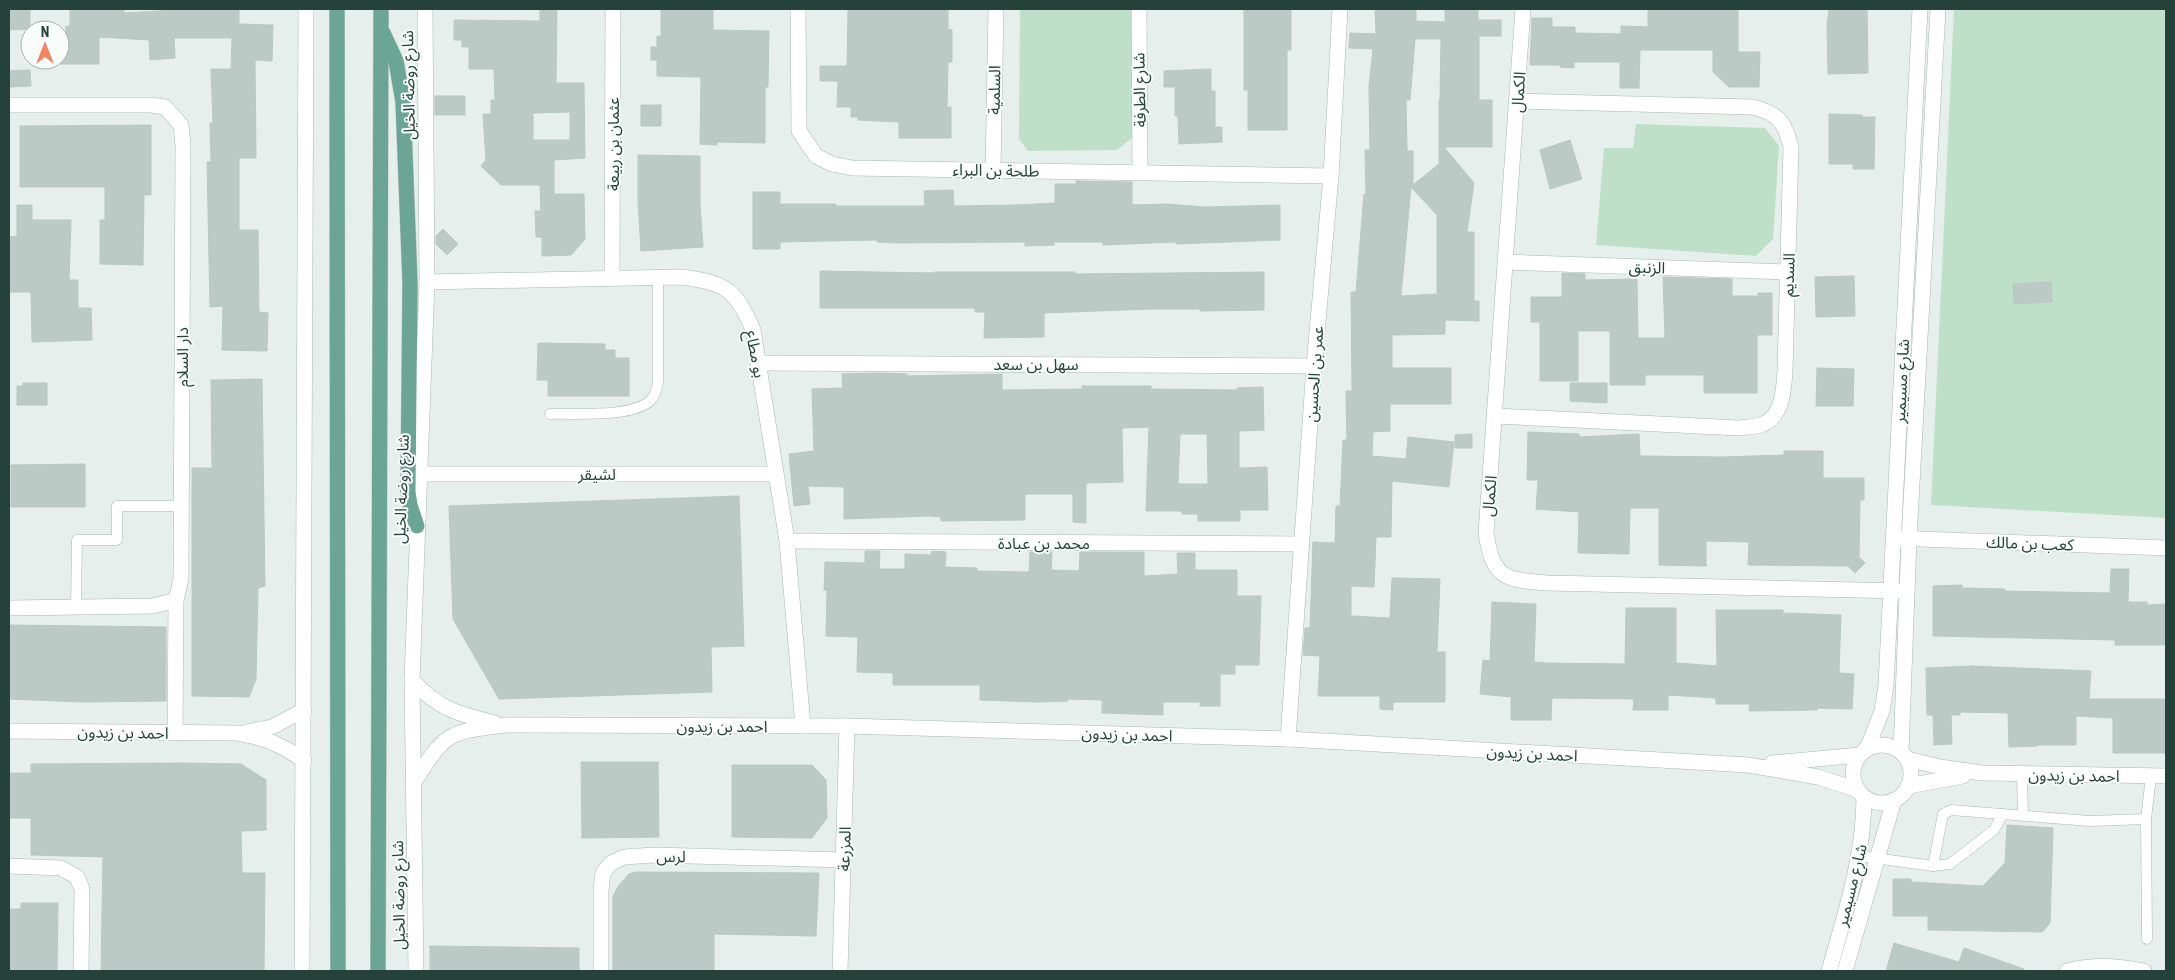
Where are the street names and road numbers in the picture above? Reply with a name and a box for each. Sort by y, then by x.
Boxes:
street label: شارع روضة الخيل [398,30,422,140]
street label: شارع الطرفة [1129,52,1153,128]
street label: السلمية [985,65,1004,115]
street label: الكمال [1508,71,1530,113]
street label: عثمان بن ربيعة [604,97,623,191]
street label: طلحة بن البراء [952,160,1040,181]
street label: السديم [1778,253,1802,297]
street label: الزنبق [1628,257,1666,279]
street label: عمر بن الحسين [1302,325,1327,423]
street label: دار السلام [173,327,195,387]
street label: بو مطاع [739,329,769,380]
street label: شارع مسيمير [1890,338,1916,425]
street label: سهل بن سعد [993,355,1079,374]
street label: شارع روضة الخيل [390,434,416,544]
street label: لشيقر [577,465,616,484]
street label: الكمال [1478,475,1502,517]
street label: كعب بن مالك [1986,532,2075,555]
street label: محمد بن عبادة [998,534,1090,553]
street label: احمد بن زيدون [676,717,768,736]
street label: احمد بن زيدون [77,722,169,743]
street label: احمد بن زيدون [1081,723,1173,746]
street label: احمد بن زيدون [1486,742,1578,765]
street label: احمد بن زيدون [2028,765,2120,786]
street label: المزرعة [834,826,855,872]
street label: شارع روضة الخيل [388,840,412,950]
street label: شارع مسيمير [1832,842,1874,930]
street label: لرس [656,847,686,866]

